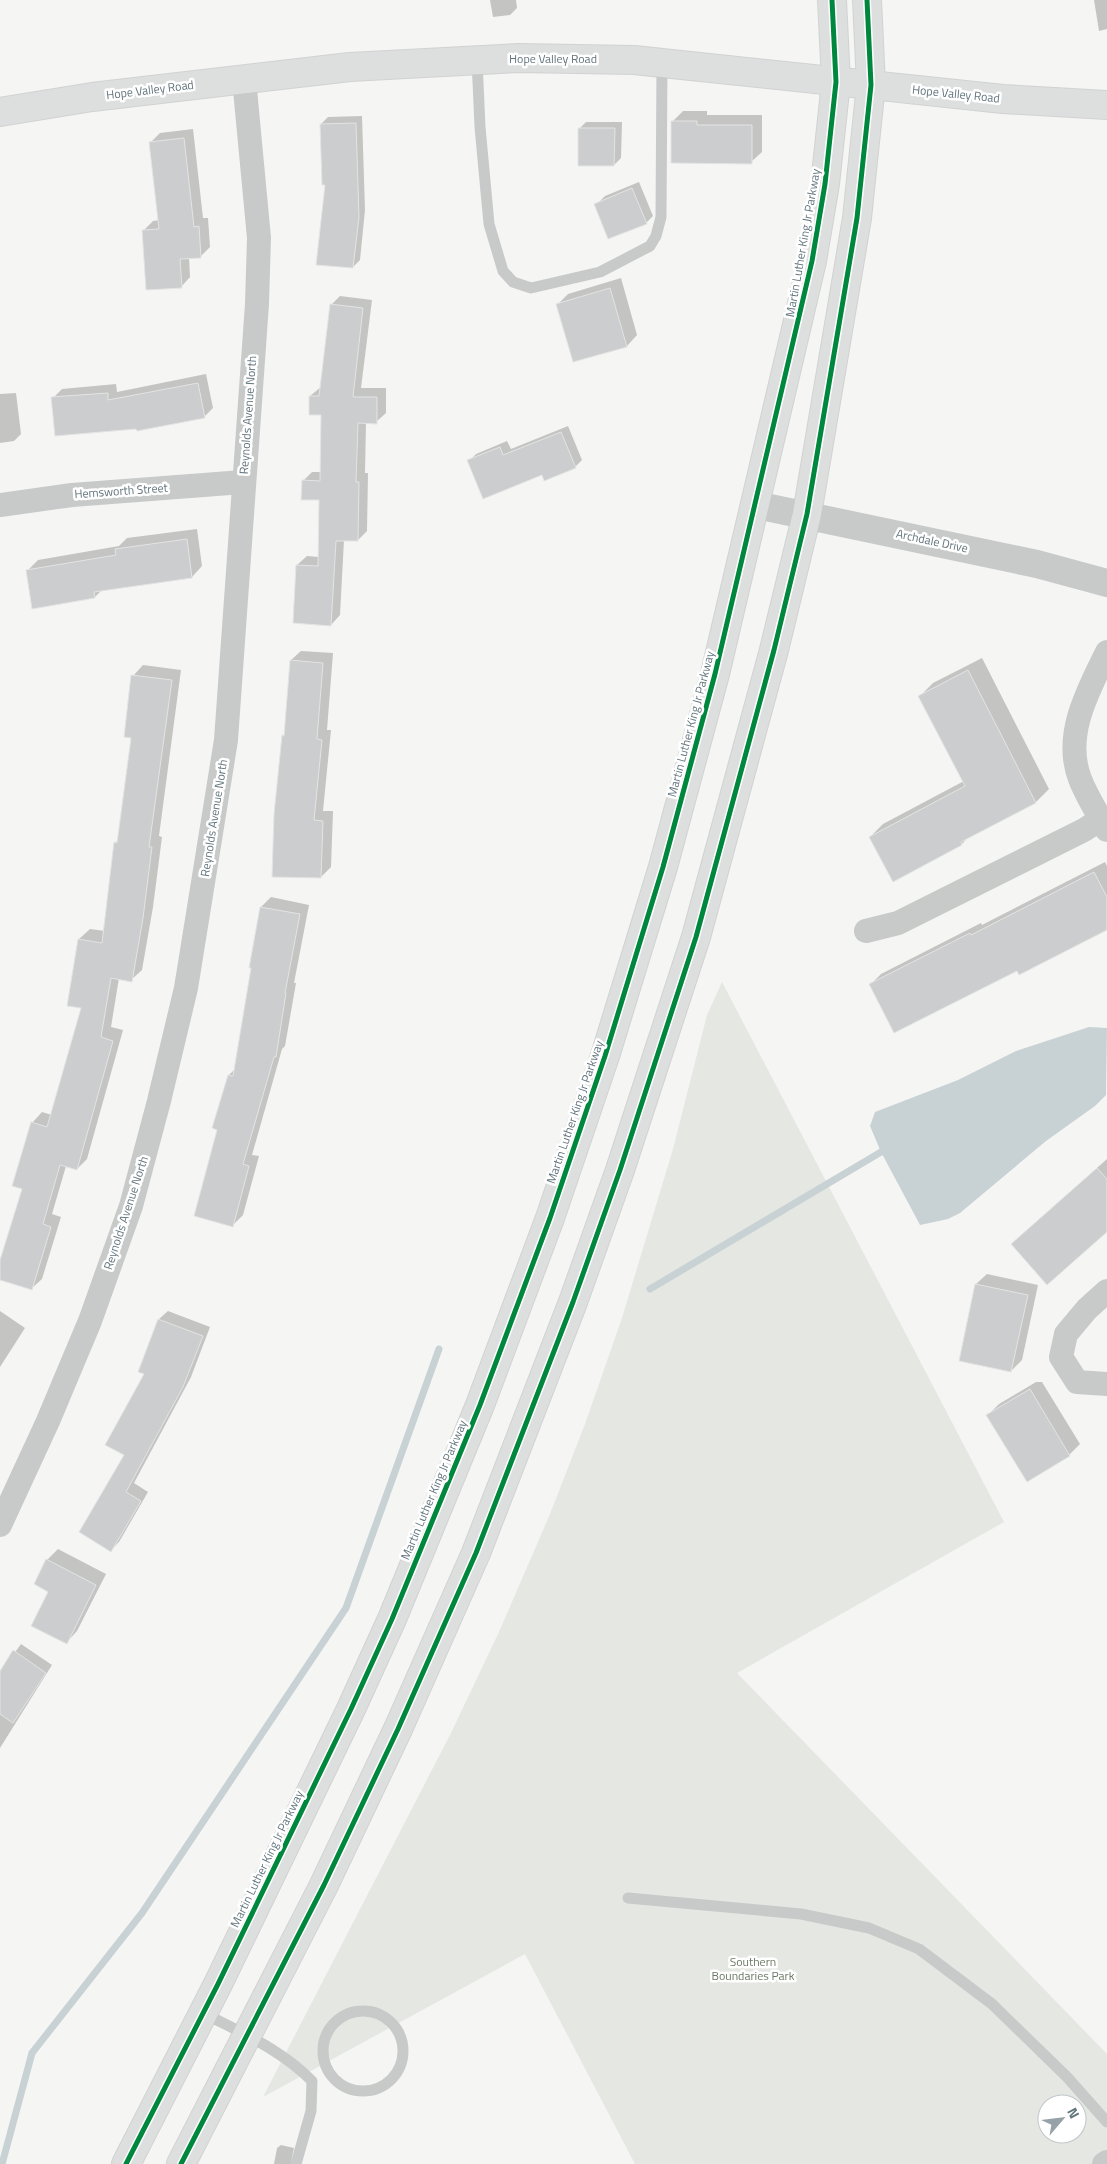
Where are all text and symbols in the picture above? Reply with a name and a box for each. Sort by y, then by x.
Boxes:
street label: Hope Valley Road [509,49,597,68]
street label: Hope Valley Road [105,75,195,104]
street label: Hope Valley Road [911,79,1001,108]
street label: Martin Luther King Jr Parkway [780,167,825,319]
street label: Reynolds Avenue North [234,355,261,475]
street label: Hemsworth Street [74,478,169,503]
street label: Archdale Drive [894,524,970,557]
street label: Martin Luther King Jr Parkway [662,649,719,799]
street label: Reynolds Avenue North [195,758,232,878]
street label: Martin Luther King Jr Parkway [541,1037,608,1186]
street label: Reynolds Avenue North [98,1154,153,1272]
street label: Martin Luther King Jr Parkway [395,1417,472,1563]
street label: Martin Luther King Jr Parkway [225,1787,308,1931]
park label: Southern Boundaries Park [712,1952,795,1985]
north arrow [1037,2094,1087,2144]
text: N [1062,2103,1085,2122]

